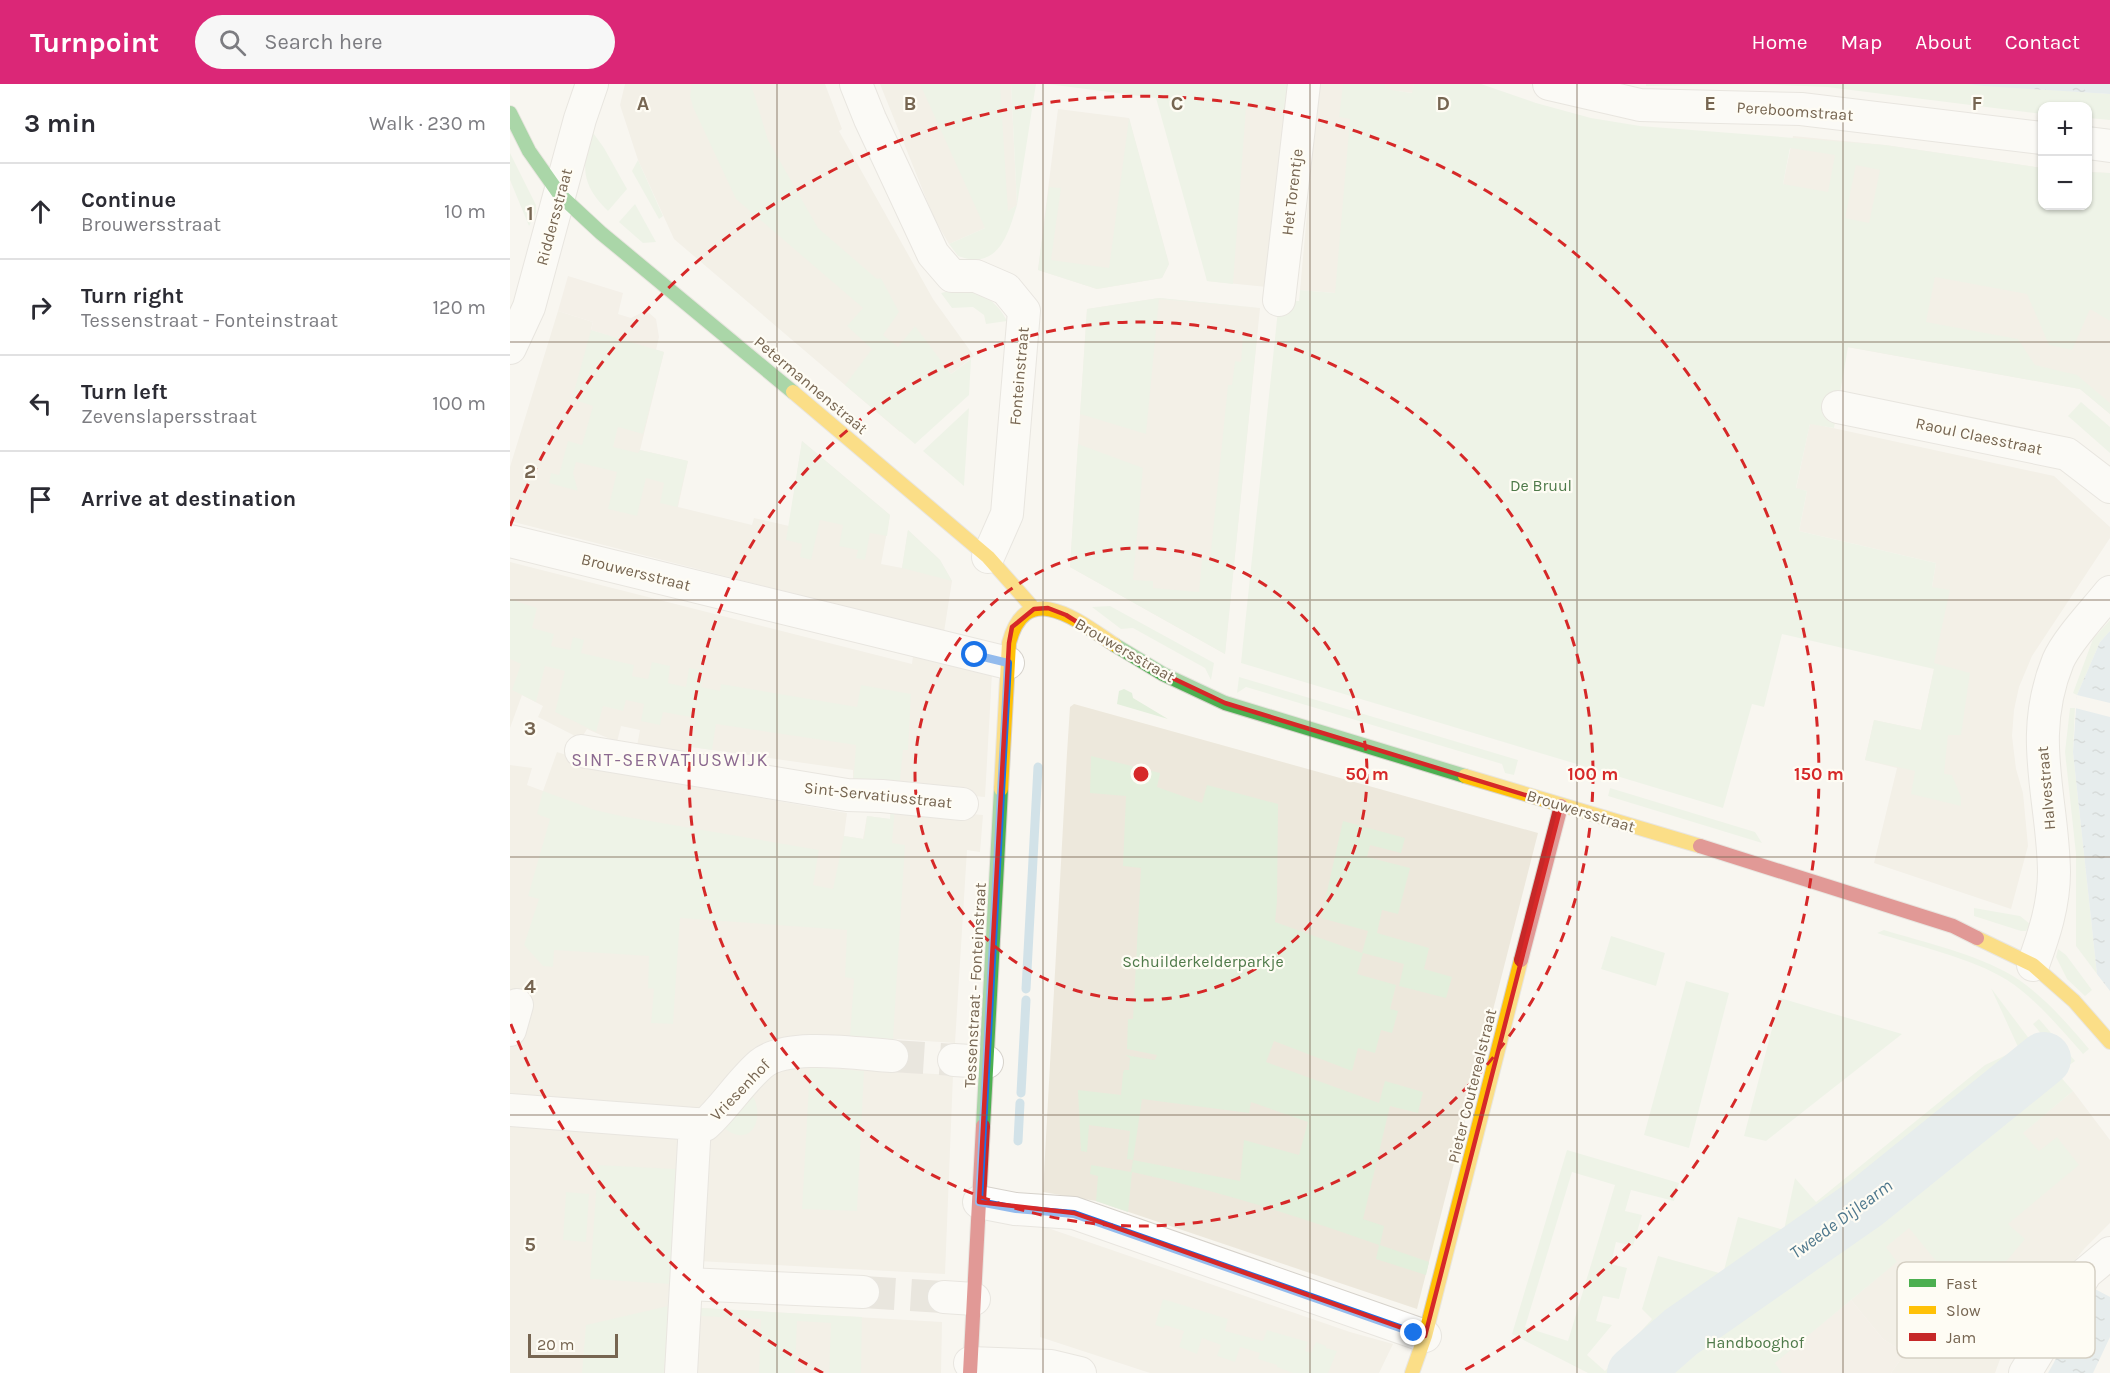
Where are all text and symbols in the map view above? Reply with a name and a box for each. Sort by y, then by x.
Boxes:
search box [195,15,615,69]
text: Turnpoint [30,26,159,59]
icon: search [216,26,249,59]
text: Search here [264,29,383,55]
text: Home [1752,30,1808,54]
text: Map [1841,30,1882,54]
text: About [1915,30,1972,54]
text: Contact [2005,30,2080,54]
text: A [637,92,650,115]
text: B [904,92,916,115]
text: C [1171,92,1183,115]
text: D [1436,92,1450,115]
text: E [1704,92,1716,115]
text: F [1972,92,1983,115]
street label: Pereboomstraat [1736,97,1854,125]
map controls [2038,102,2092,210]
button: + [2038,102,2092,156]
text: 3 min [24,108,96,139]
text: Walk · 230 m [369,112,486,135]
street label: Het Torentje [1277,148,1307,236]
button: − [2038,156,2092,210]
street label: Riddersstraat [532,166,576,268]
text: Continue [81,187,176,213]
icon: ahead [24,195,57,228]
text: 10 m [444,200,486,223]
text: 1 [526,202,534,225]
text: Brouwersstraat [81,213,221,236]
text: Turn right [81,283,184,309]
icon: right [24,291,57,324]
text: 120 m [432,296,486,319]
text: Tessenstraat - Fonteinstraat [81,309,338,332]
street label: Fonteinstraat [1005,326,1033,426]
street label: Petermannenstraat [751,332,871,438]
text: Turn left [81,379,168,405]
icon: left [24,387,57,420]
text: 100 m [432,392,486,415]
text: Zevenslapersstraat [81,405,257,428]
street label: Raoul Claesstraat [1914,413,2044,459]
text: 2 [524,460,536,483]
park label: De Bruul [1510,476,1572,495]
icon: arrive [24,483,57,516]
text: Arrive at destination [81,486,296,512]
street label: Brouwersstraat [579,549,693,595]
street label: Brouwersstraat [1072,614,1178,686]
route start [961,641,987,667]
text: 3 [524,717,536,740]
street label: Halvestraat [2033,745,2059,831]
district label: SINT-SERVATIUSWIJK [571,749,769,771]
text: 50 m [1345,763,1389,785]
text: 100 m [1568,763,1618,785]
text: 150 m [1794,763,1844,785]
centre of rings [1131,764,1151,784]
street label: Sint-Servatiusstraat [803,778,953,812]
street label: Brouwersstraat [1525,786,1637,836]
street label: Tessenstraat - Fonteinstraat [960,882,990,1088]
park label: Schuilderkelderparkje [1122,952,1284,971]
text: 4 [524,975,536,998]
street label: Pieter Coutereelstraat [1444,1007,1500,1165]
street label: Vriesenhof [706,1055,774,1125]
water label: Tweede Dijlearm [1785,1174,1897,1264]
text: 5 [524,1233,536,1256]
legend [1897,1262,2095,1358]
text: Fast [1946,1274,1977,1293]
text: Slow [1946,1301,1981,1320]
route end [1400,1319,1426,1345]
text: Jam [1946,1328,1976,1347]
scale bar [528,1331,618,1358]
park label: Handbooghof [1706,1333,1805,1352]
text: 20 m [537,1335,575,1354]

